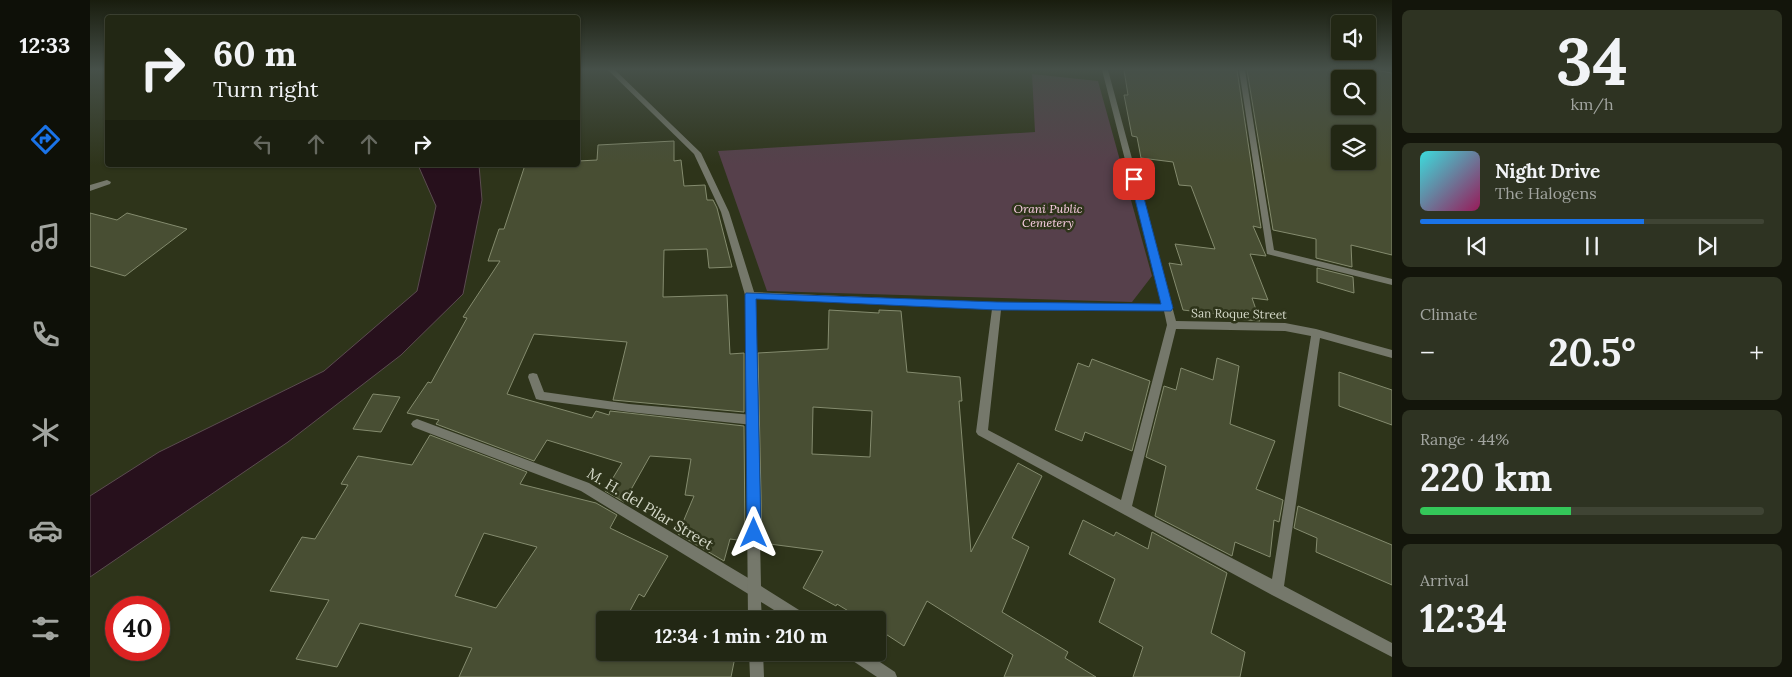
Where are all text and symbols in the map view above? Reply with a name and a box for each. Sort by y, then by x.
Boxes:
map controls [1331,15,1376,170]
button: sound [1331,15,1376,60]
text: 34 [1556,20,1628,103]
text: 12:33 [20,31,70,59]
text: 60 m [213,31,297,76]
icon: right [130,35,195,100]
button: search [1331,70,1376,115]
text: Turn right [213,75,318,103]
text: km/h [1570,94,1614,114]
icon: directions [28,122,63,157]
button: layers [1331,125,1376,170]
icon: left [249,130,277,158]
icon: ahead [302,130,330,158]
icon: ahead [355,130,383,158]
icon: right [408,130,436,158]
pin [1113,158,1155,200]
text: Night Drive [1495,159,1600,183]
icon: arrive [1120,165,1148,193]
text: The Halogens [1495,183,1597,203]
park label: Orani Public Cemetery [1013,201,1083,230]
icon: music [28,220,63,255]
icon: previous [1463,232,1491,260]
icon: pause [1578,232,1606,260]
icon: next [1693,232,1721,260]
text: Climate [1420,304,1477,324]
street label: San Roque Street [1191,305,1287,322]
icon: phone [28,317,63,352]
text: 20.5° [1548,328,1636,376]
text: − [1420,335,1435,371]
text: + [1749,335,1764,371]
icon: climate [28,415,63,450]
text: Range · 44% [1420,429,1509,449]
text: 220 km [1420,453,1552,501]
street label: M. H. del Pilar Street [584,463,717,554]
position arrow [727,506,779,558]
icon: car [28,513,63,548]
text: Arrival [1420,570,1469,590]
text: 12:34 [1420,594,1507,642]
speed limit sign: 40 [105,596,170,661]
icon: filters [28,611,63,646]
text: 12:34 · 1 min · 210 m [654,624,828,648]

